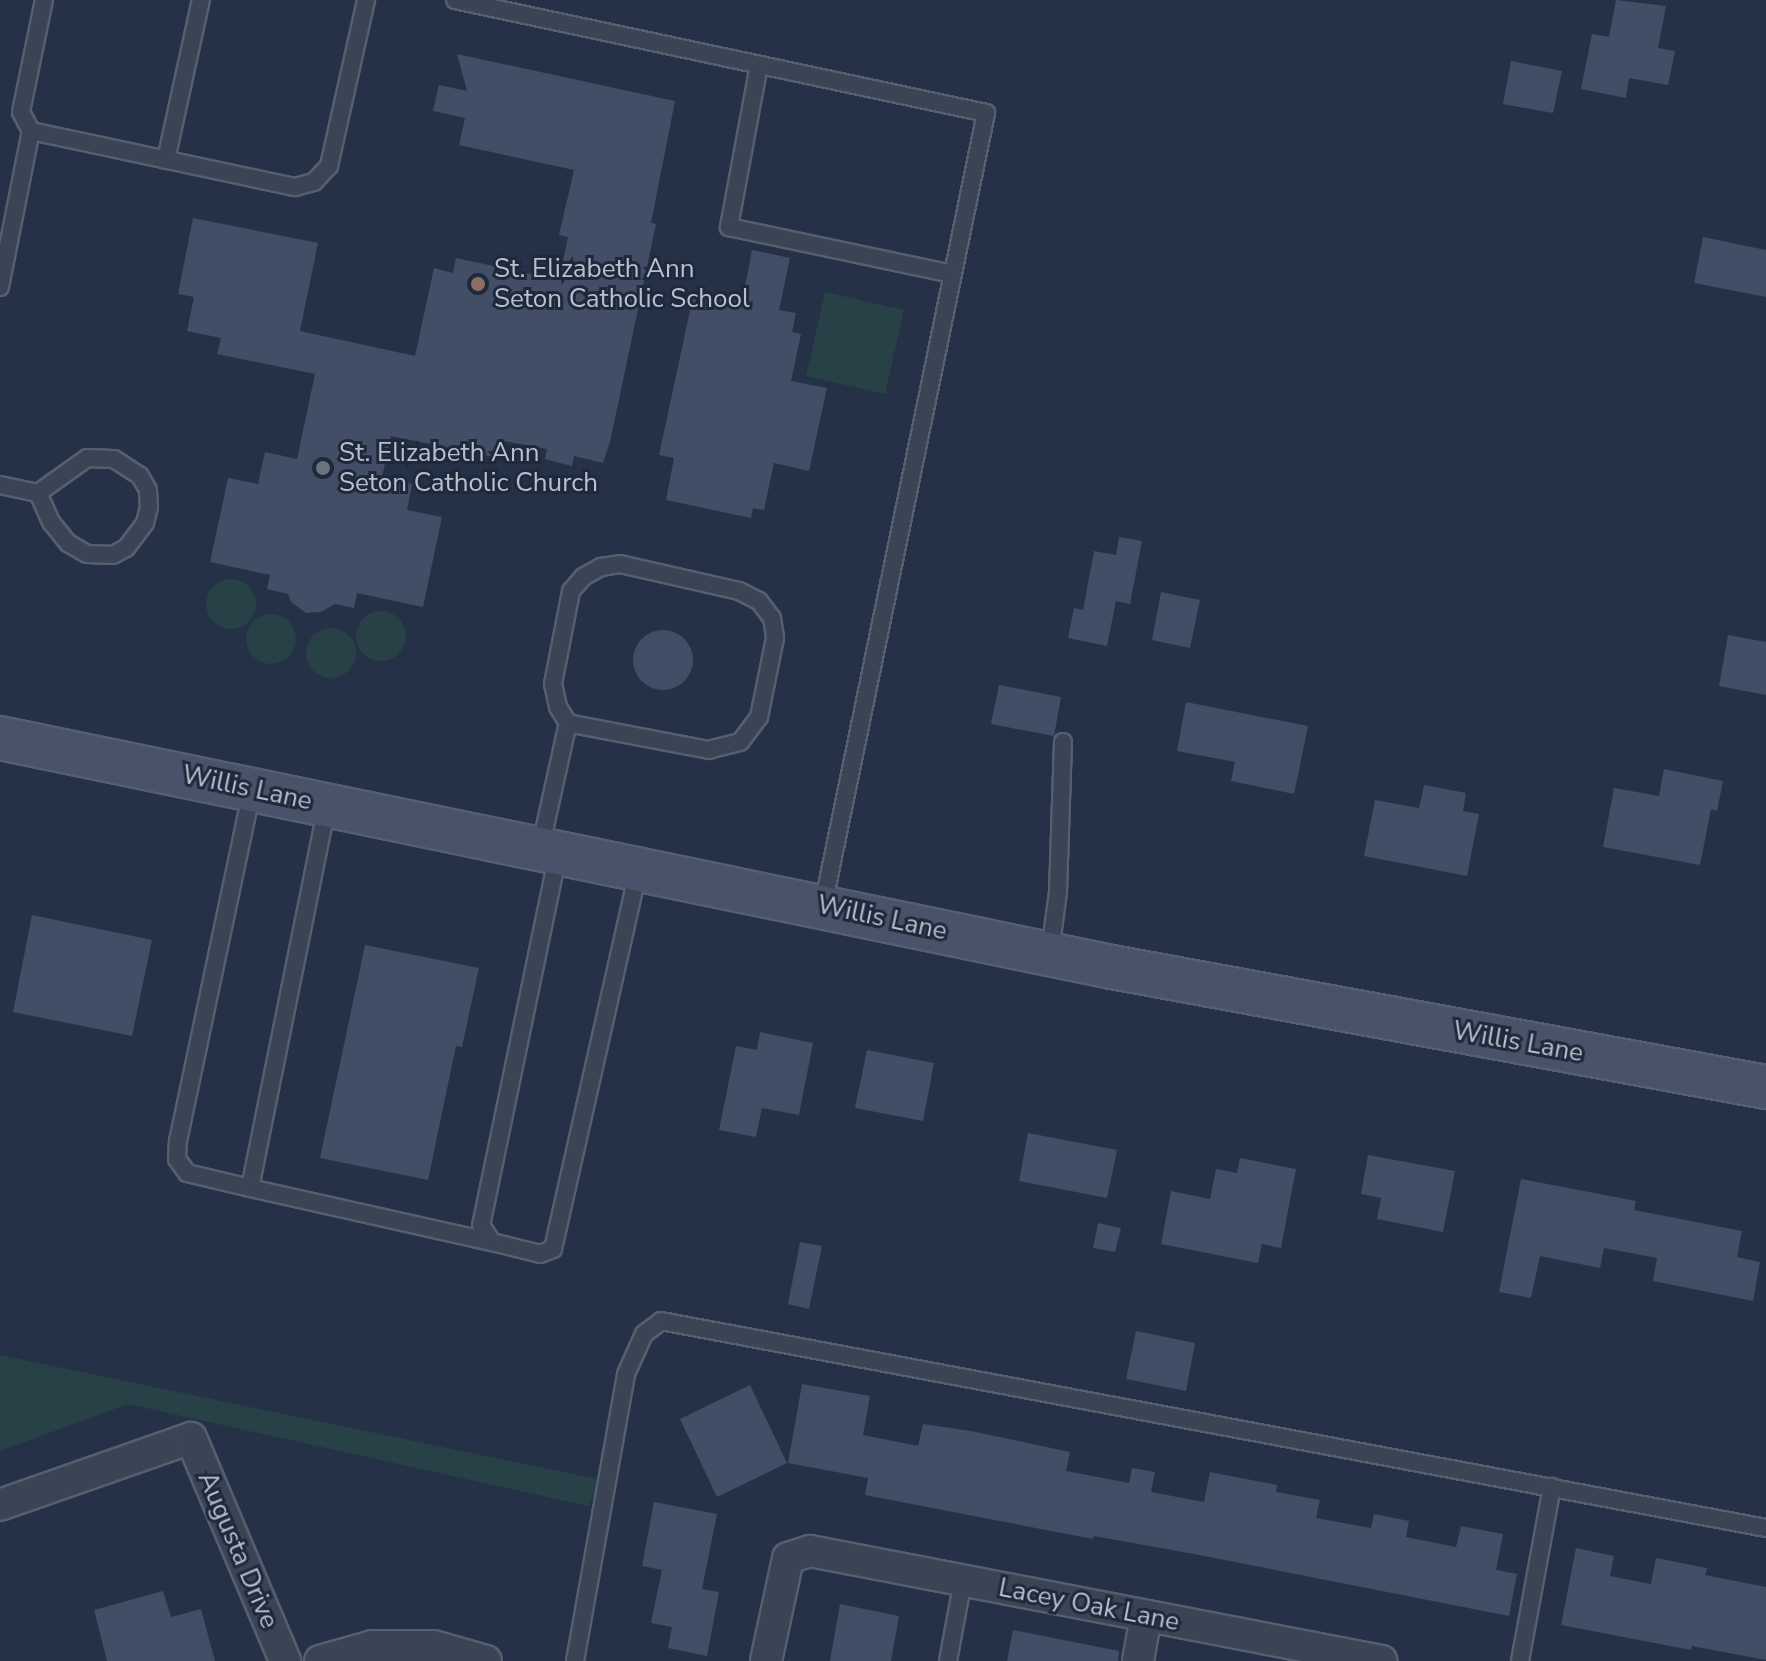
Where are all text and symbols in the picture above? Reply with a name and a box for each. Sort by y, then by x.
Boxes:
place label: St. Elizabeth Ann Seton Catholic School [494,253,750,314]
marker: St. Elizabeth Ann Seton Catholic School [469,275,487,293]
place label: St. Elizabeth Ann Seton Catholic Church [339,437,598,498]
marker: St. Elizabeth Ann Seton Catholic Church [314,459,332,477]
street label: Willis Lane [179,759,315,817]
street label: Willis Lane [814,889,950,947]
street label: Willis Lane [1450,1015,1586,1069]
street label: Augusta Drive [191,1467,285,1633]
street label: Lacey Oak Lane [996,1572,1182,1638]

